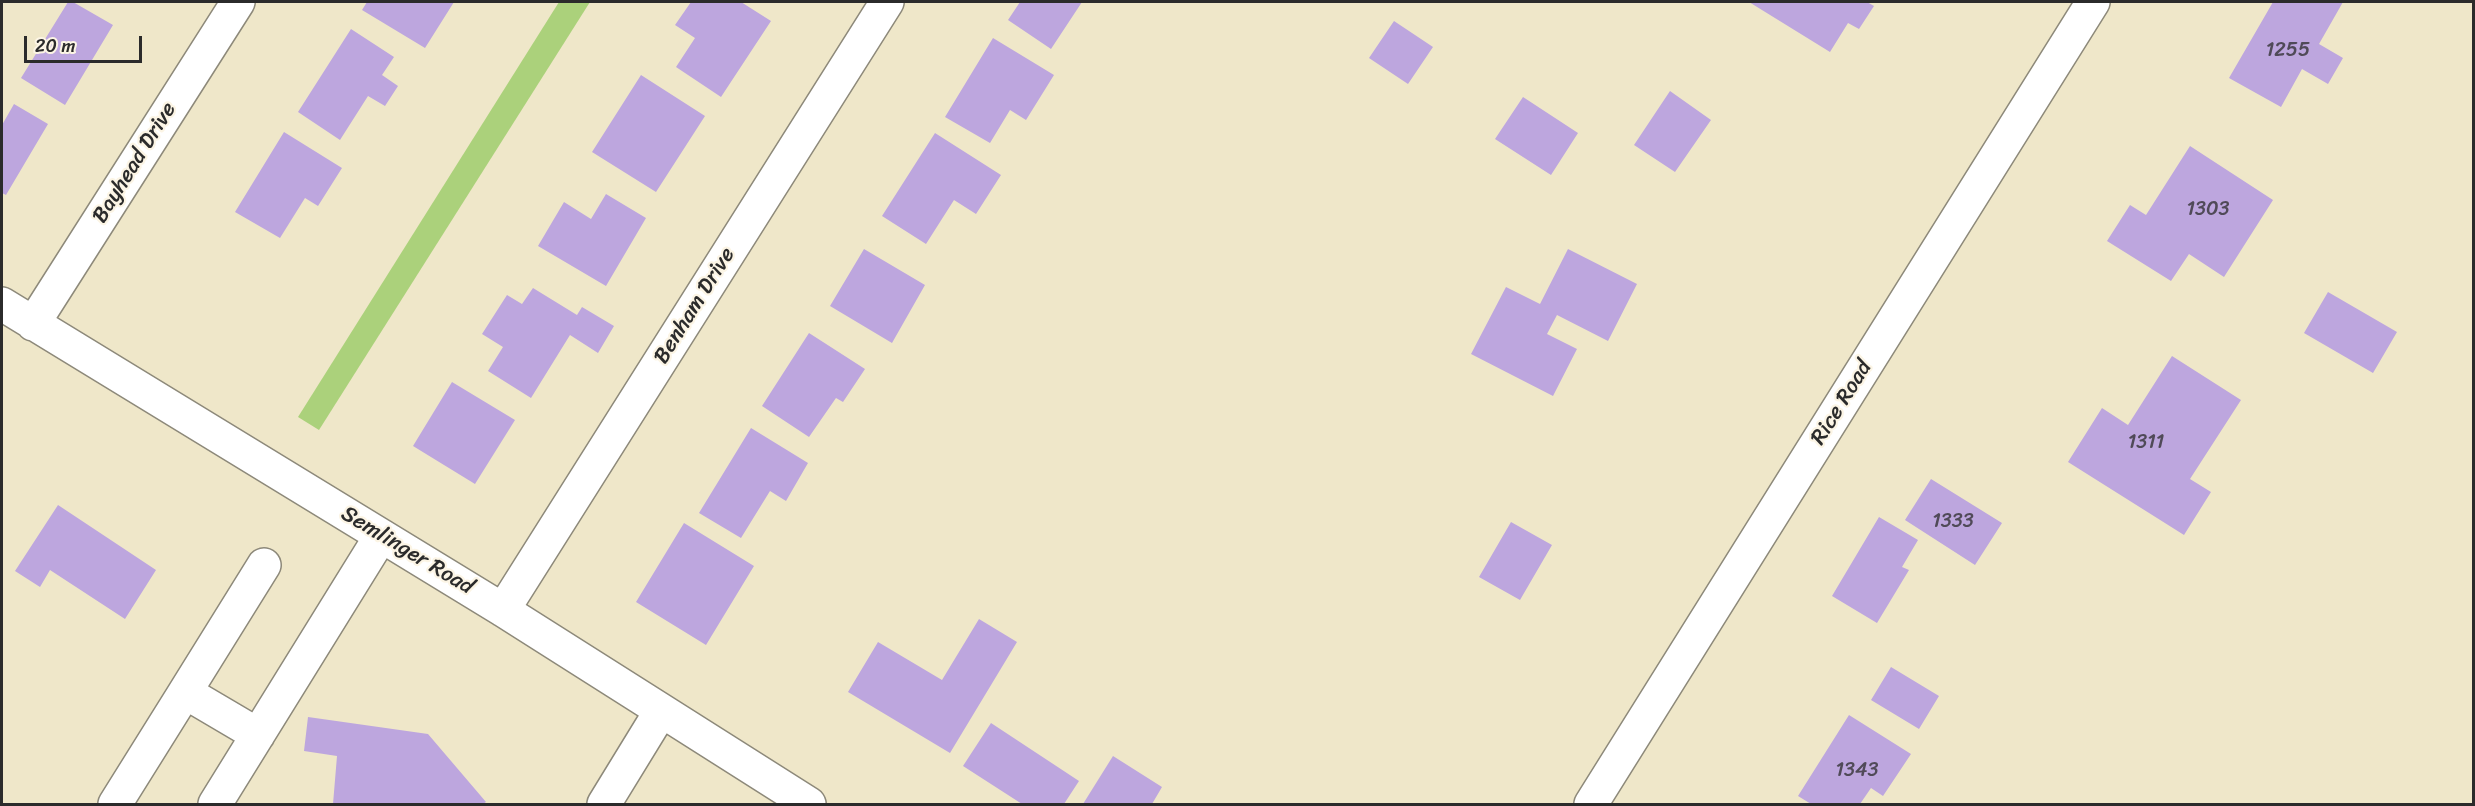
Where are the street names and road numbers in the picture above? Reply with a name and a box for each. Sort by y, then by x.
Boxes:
street label: Bayhead Drive [87,98,183,228]
street label: Benham Drive [649,243,741,369]
street label: Rice Road [1806,356,1878,450]
street label: Semlinger Road [336,501,478,601]

